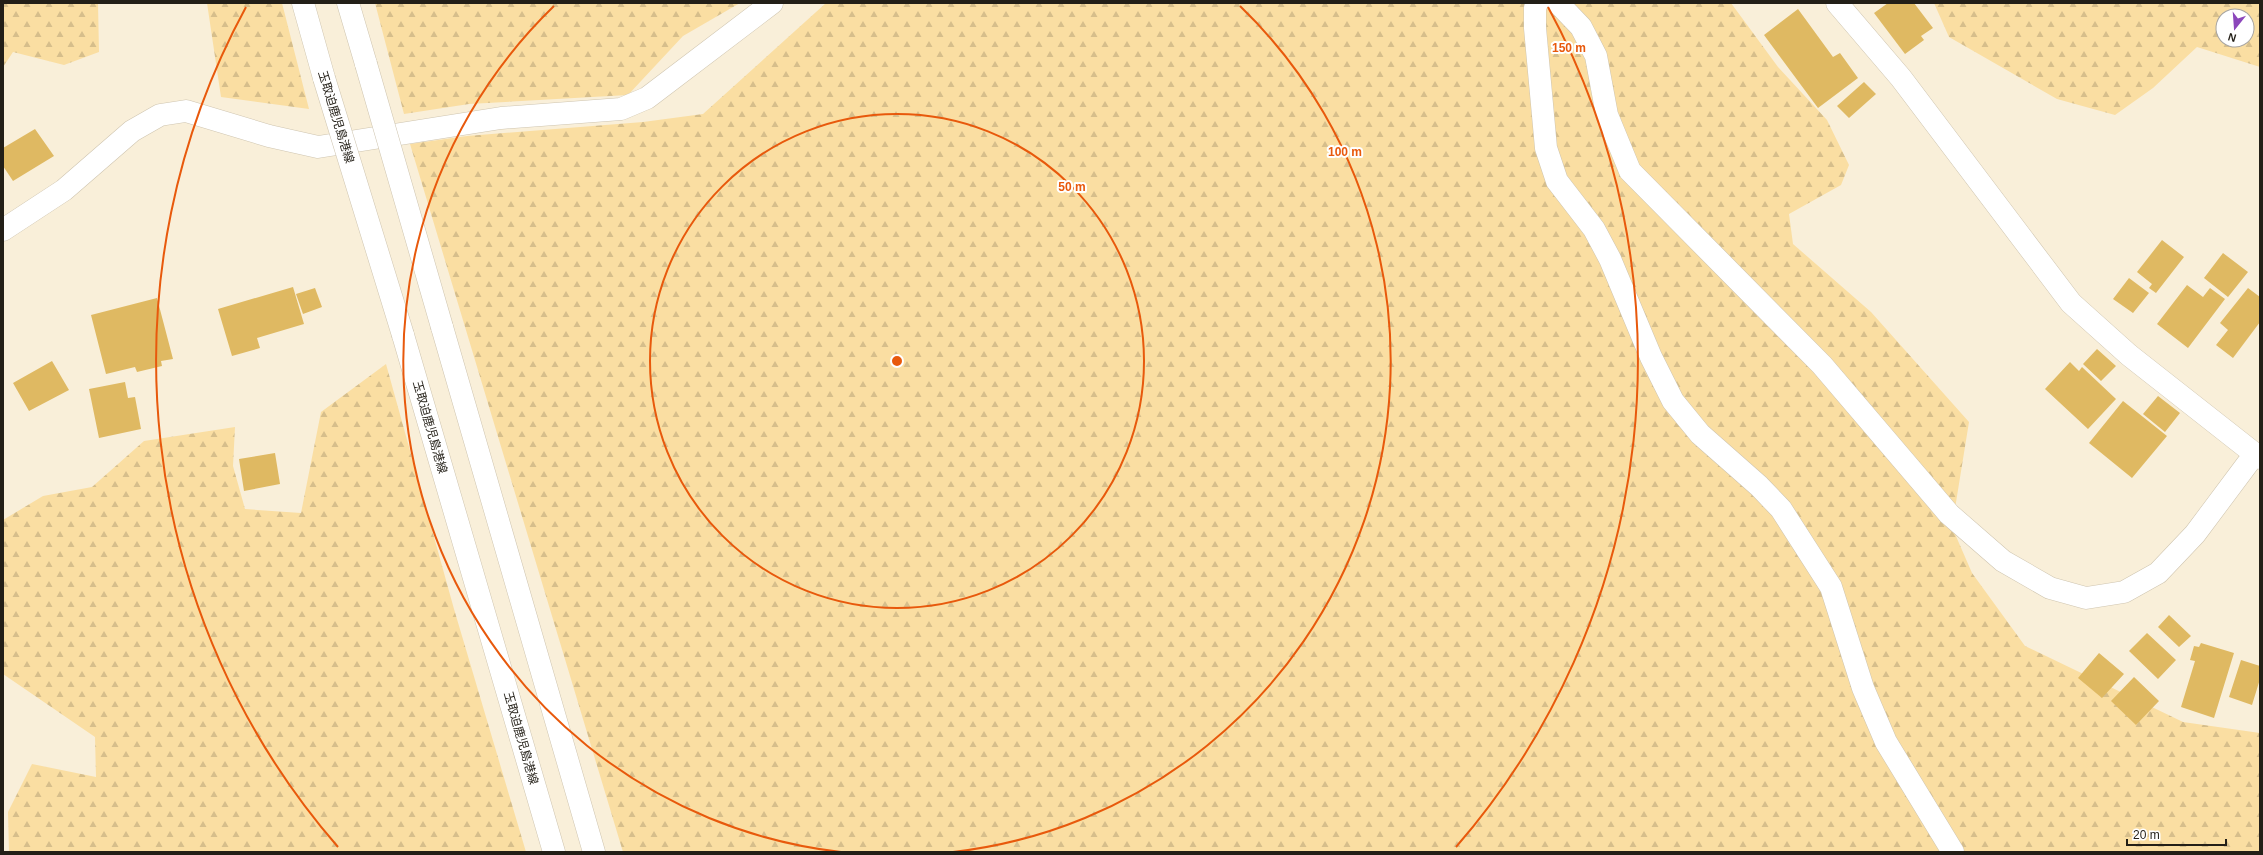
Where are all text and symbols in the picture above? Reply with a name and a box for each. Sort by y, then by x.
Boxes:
north arrow [2215,8,2255,48]
text: N [2226,31,2238,44]
text: 150 m [1552,41,1586,55]
street label: 玉取迫鹿児島港線 [315,69,357,165]
text: 100 m [1328,145,1362,159]
text: 50 m [1058,180,1086,194]
centre of rings [890,354,904,368]
street label: 玉取迫鹿児島港線 [410,379,450,475]
street label: 玉取迫鹿児島港線 [501,690,541,786]
scale bar [2127,821,2226,847]
text: 20 m [2133,828,2160,842]

